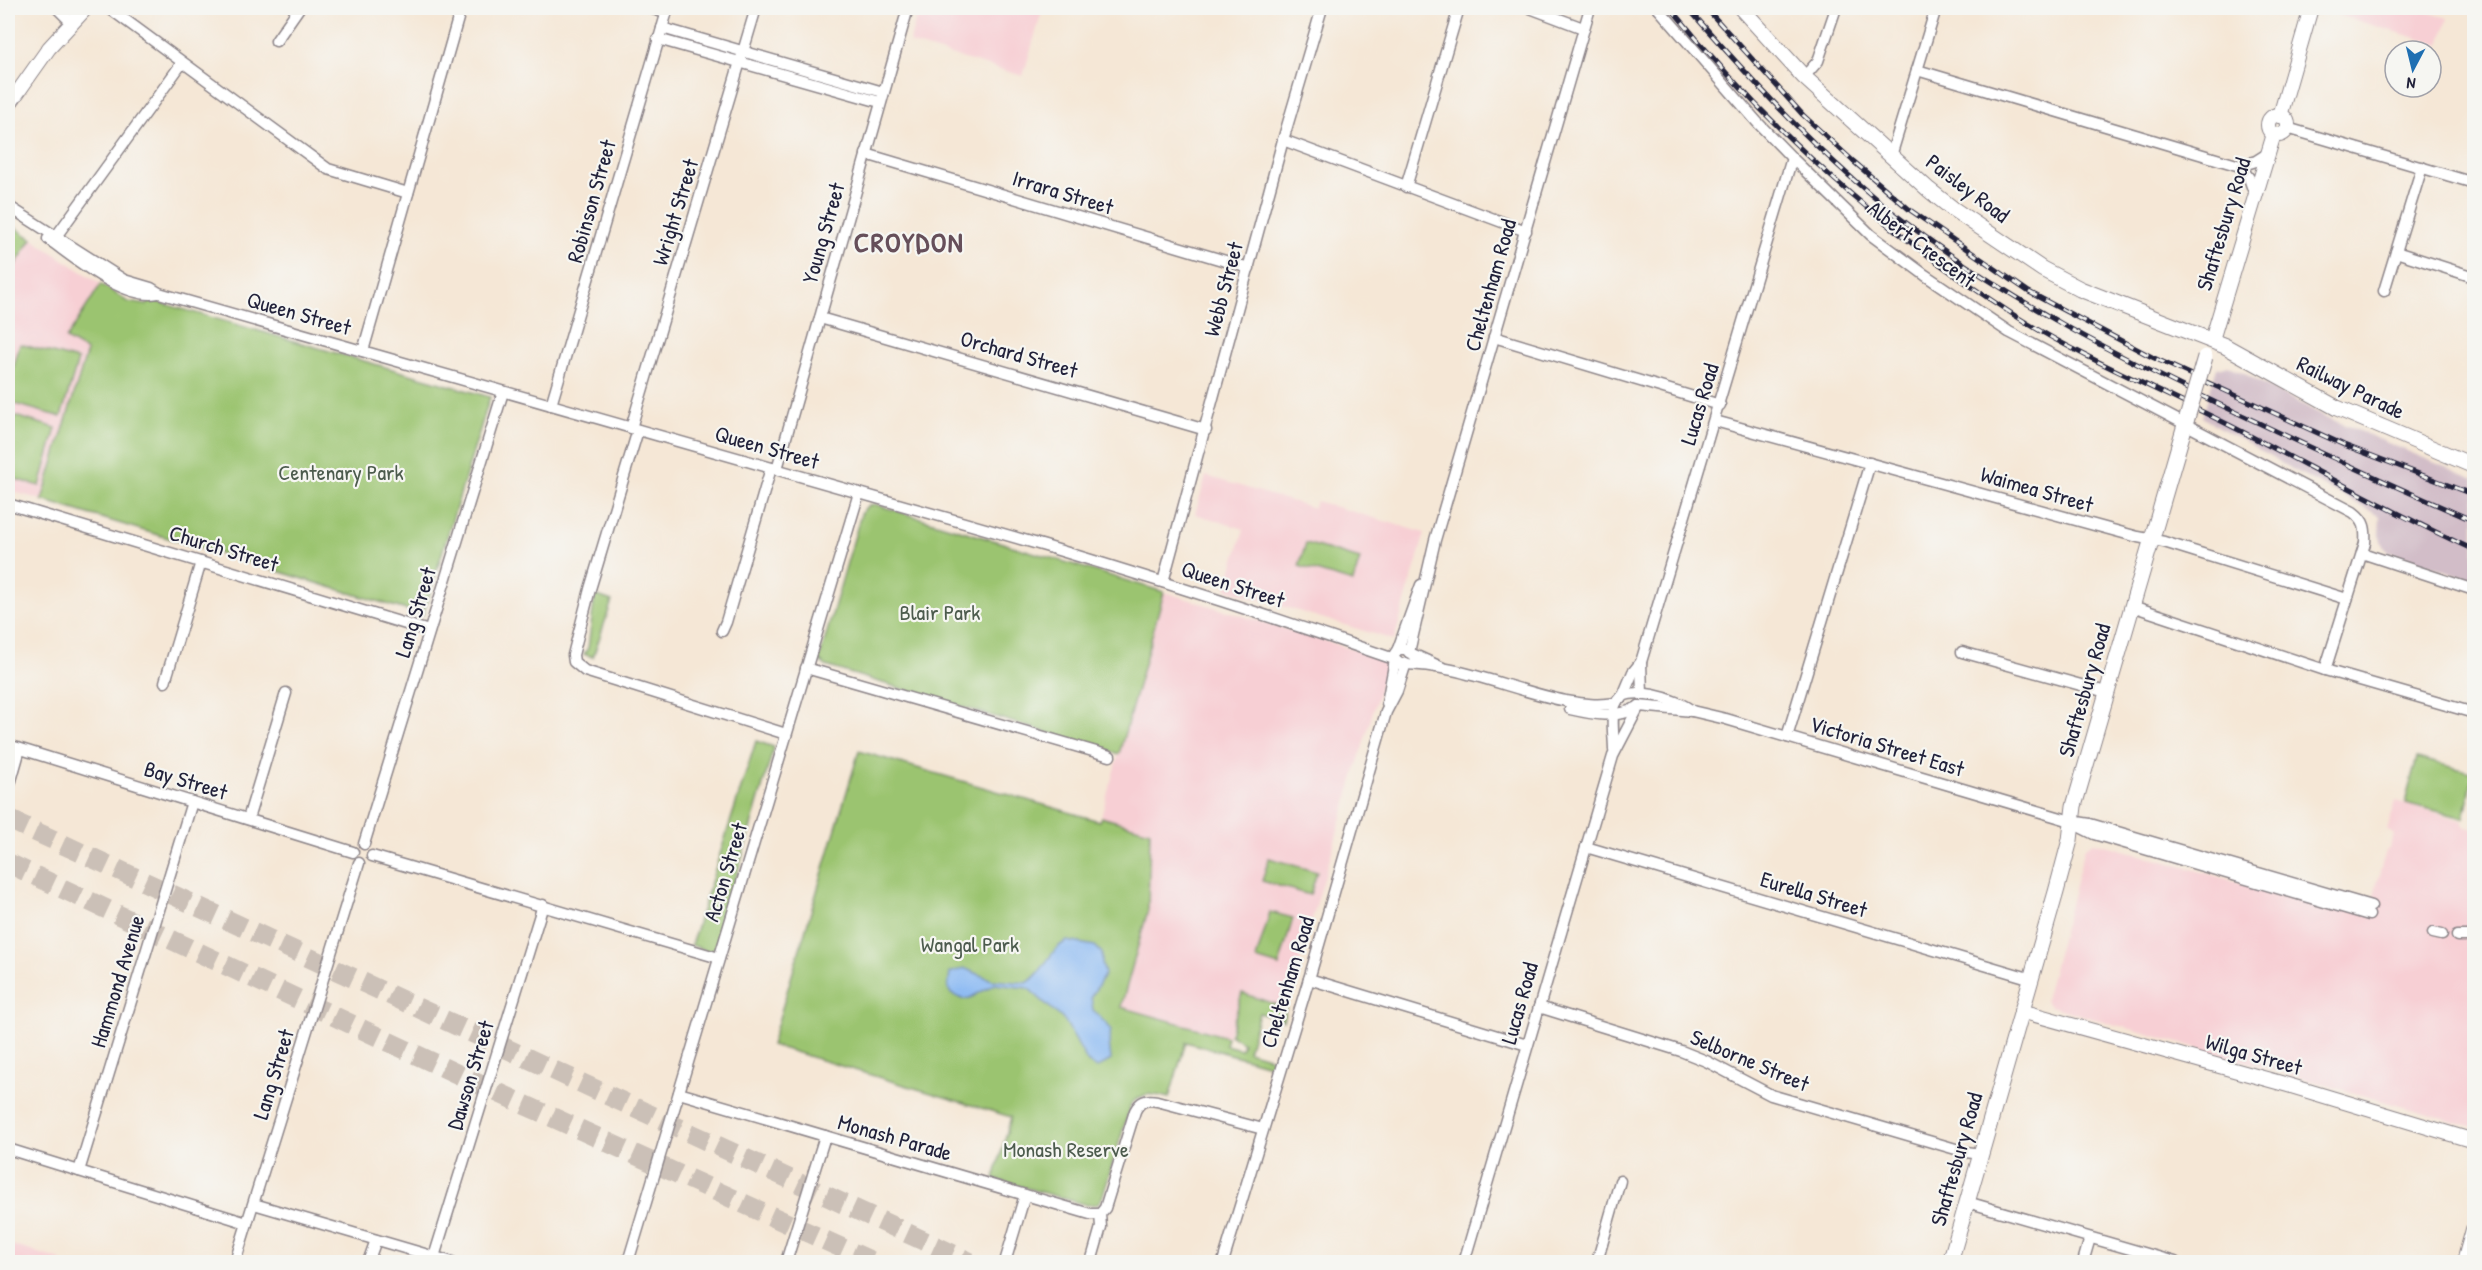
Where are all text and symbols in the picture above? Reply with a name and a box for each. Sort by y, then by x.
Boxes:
north arrow [2383,39,2443,99]
text: N [2405,72,2417,95]
street label: Robinson Street [559,136,623,266]
street label: Paisley Road [1920,147,2016,230]
street label: Shaftesbury Road [2189,154,2258,294]
street label: Wright Street [645,155,706,269]
street label: Irrara Street [1009,162,1118,222]
street label: Young Street [794,179,852,287]
street label: Albert Crescent [1862,193,1983,295]
street label: Cheltenham Road [1457,215,1523,355]
district label: CROYDON [854,223,964,261]
street label: Webb Street [1196,238,1250,340]
street label: Queen Street [243,284,355,342]
street label: Orchard Street [957,323,1081,385]
street label: Railway Parade [2292,348,2410,426]
street label: Lucas Road [1672,359,1726,448]
street label: Queen Street [711,418,823,476]
park label: Centenary Park [278,457,404,487]
street label: Waimea Street [1977,459,2097,519]
street label: Church Street [166,517,283,579]
street label: Queen Street [1178,553,1289,615]
street label: Lang Street [387,563,443,661]
park label: Blair Park [900,597,980,627]
street label: Shaftesbury Road [2051,619,2117,760]
street label: Victoria Street East [1806,708,1968,784]
street label: Bay Street [141,753,232,807]
street label: Acton Street [696,818,754,925]
street label: Eurella Street [1757,864,1871,925]
street label: Hammond Avenue [83,911,151,1051]
street label: Cheltenham Road [1253,912,1321,1051]
park label: Wangal Park [921,929,1019,959]
street label: Lucas Road [1493,958,1545,1047]
street label: Dawson Street [439,1016,501,1133]
street label: Selborne Street [1686,1022,1814,1099]
street label: Lang Street [245,1025,301,1123]
street label: Wilga Street [2202,1026,2306,1082]
street label: Shaftesbury Road [1923,1088,1989,1229]
street label: Monash Parade [835,1106,956,1168]
park label: Monash Reserve [1003,1134,1129,1164]

